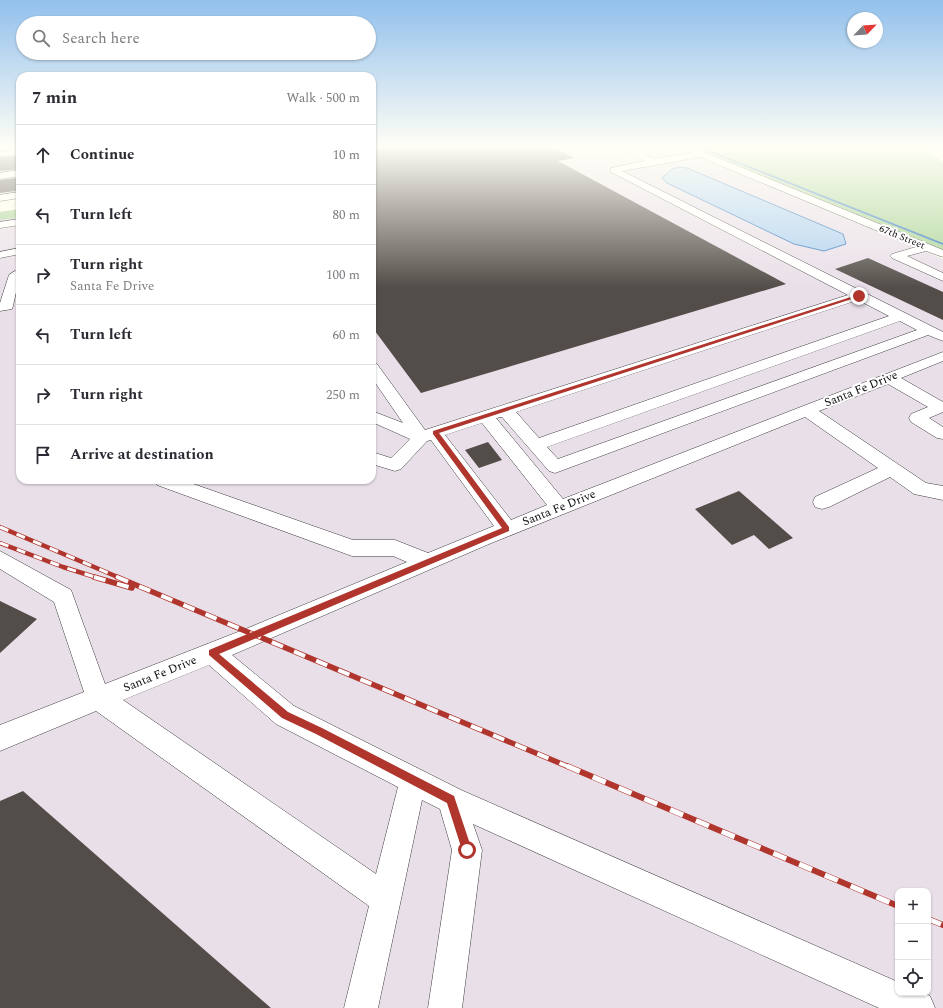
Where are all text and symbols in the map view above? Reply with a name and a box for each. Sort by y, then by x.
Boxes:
north arrow [847,12,883,48]
search box [16,16,376,60]
icon: search [30,27,52,49]
text: Search here [62,27,140,50]
text: 7 min [32,85,77,111]
text: Walk · 500 m [286,88,360,108]
text: Continue [70,143,135,166]
icon: ahead [32,144,54,166]
text: 10 m [333,145,360,165]
text: Turn left [70,203,132,226]
icon: left [32,204,54,226]
text: 80 m [333,205,360,225]
street label: 67th Street [877,221,928,254]
text: Turn right [70,253,143,276]
icon: right [32,264,54,286]
text: 100 m [326,265,360,285]
text: Santa Fe Drive [70,276,154,296]
route end [850,287,868,305]
text: Turn left [70,323,132,346]
icon: left [32,324,54,346]
text: 60 m [333,325,360,345]
street label: Santa Fe Drive [821,366,901,412]
text: Turn right [70,383,143,406]
icon: right [32,384,54,406]
text: 250 m [326,385,360,405]
text: Arrive at destination [70,443,214,466]
icon: arrive [32,444,54,466]
street label: Santa Fe Drive [519,485,599,531]
street label: Santa Fe Drive [120,651,200,697]
route start [458,841,476,859]
map controls [895,888,931,996]
button: + [895,888,931,924]
button: − [895,924,931,960]
button: locate [895,960,931,996]

